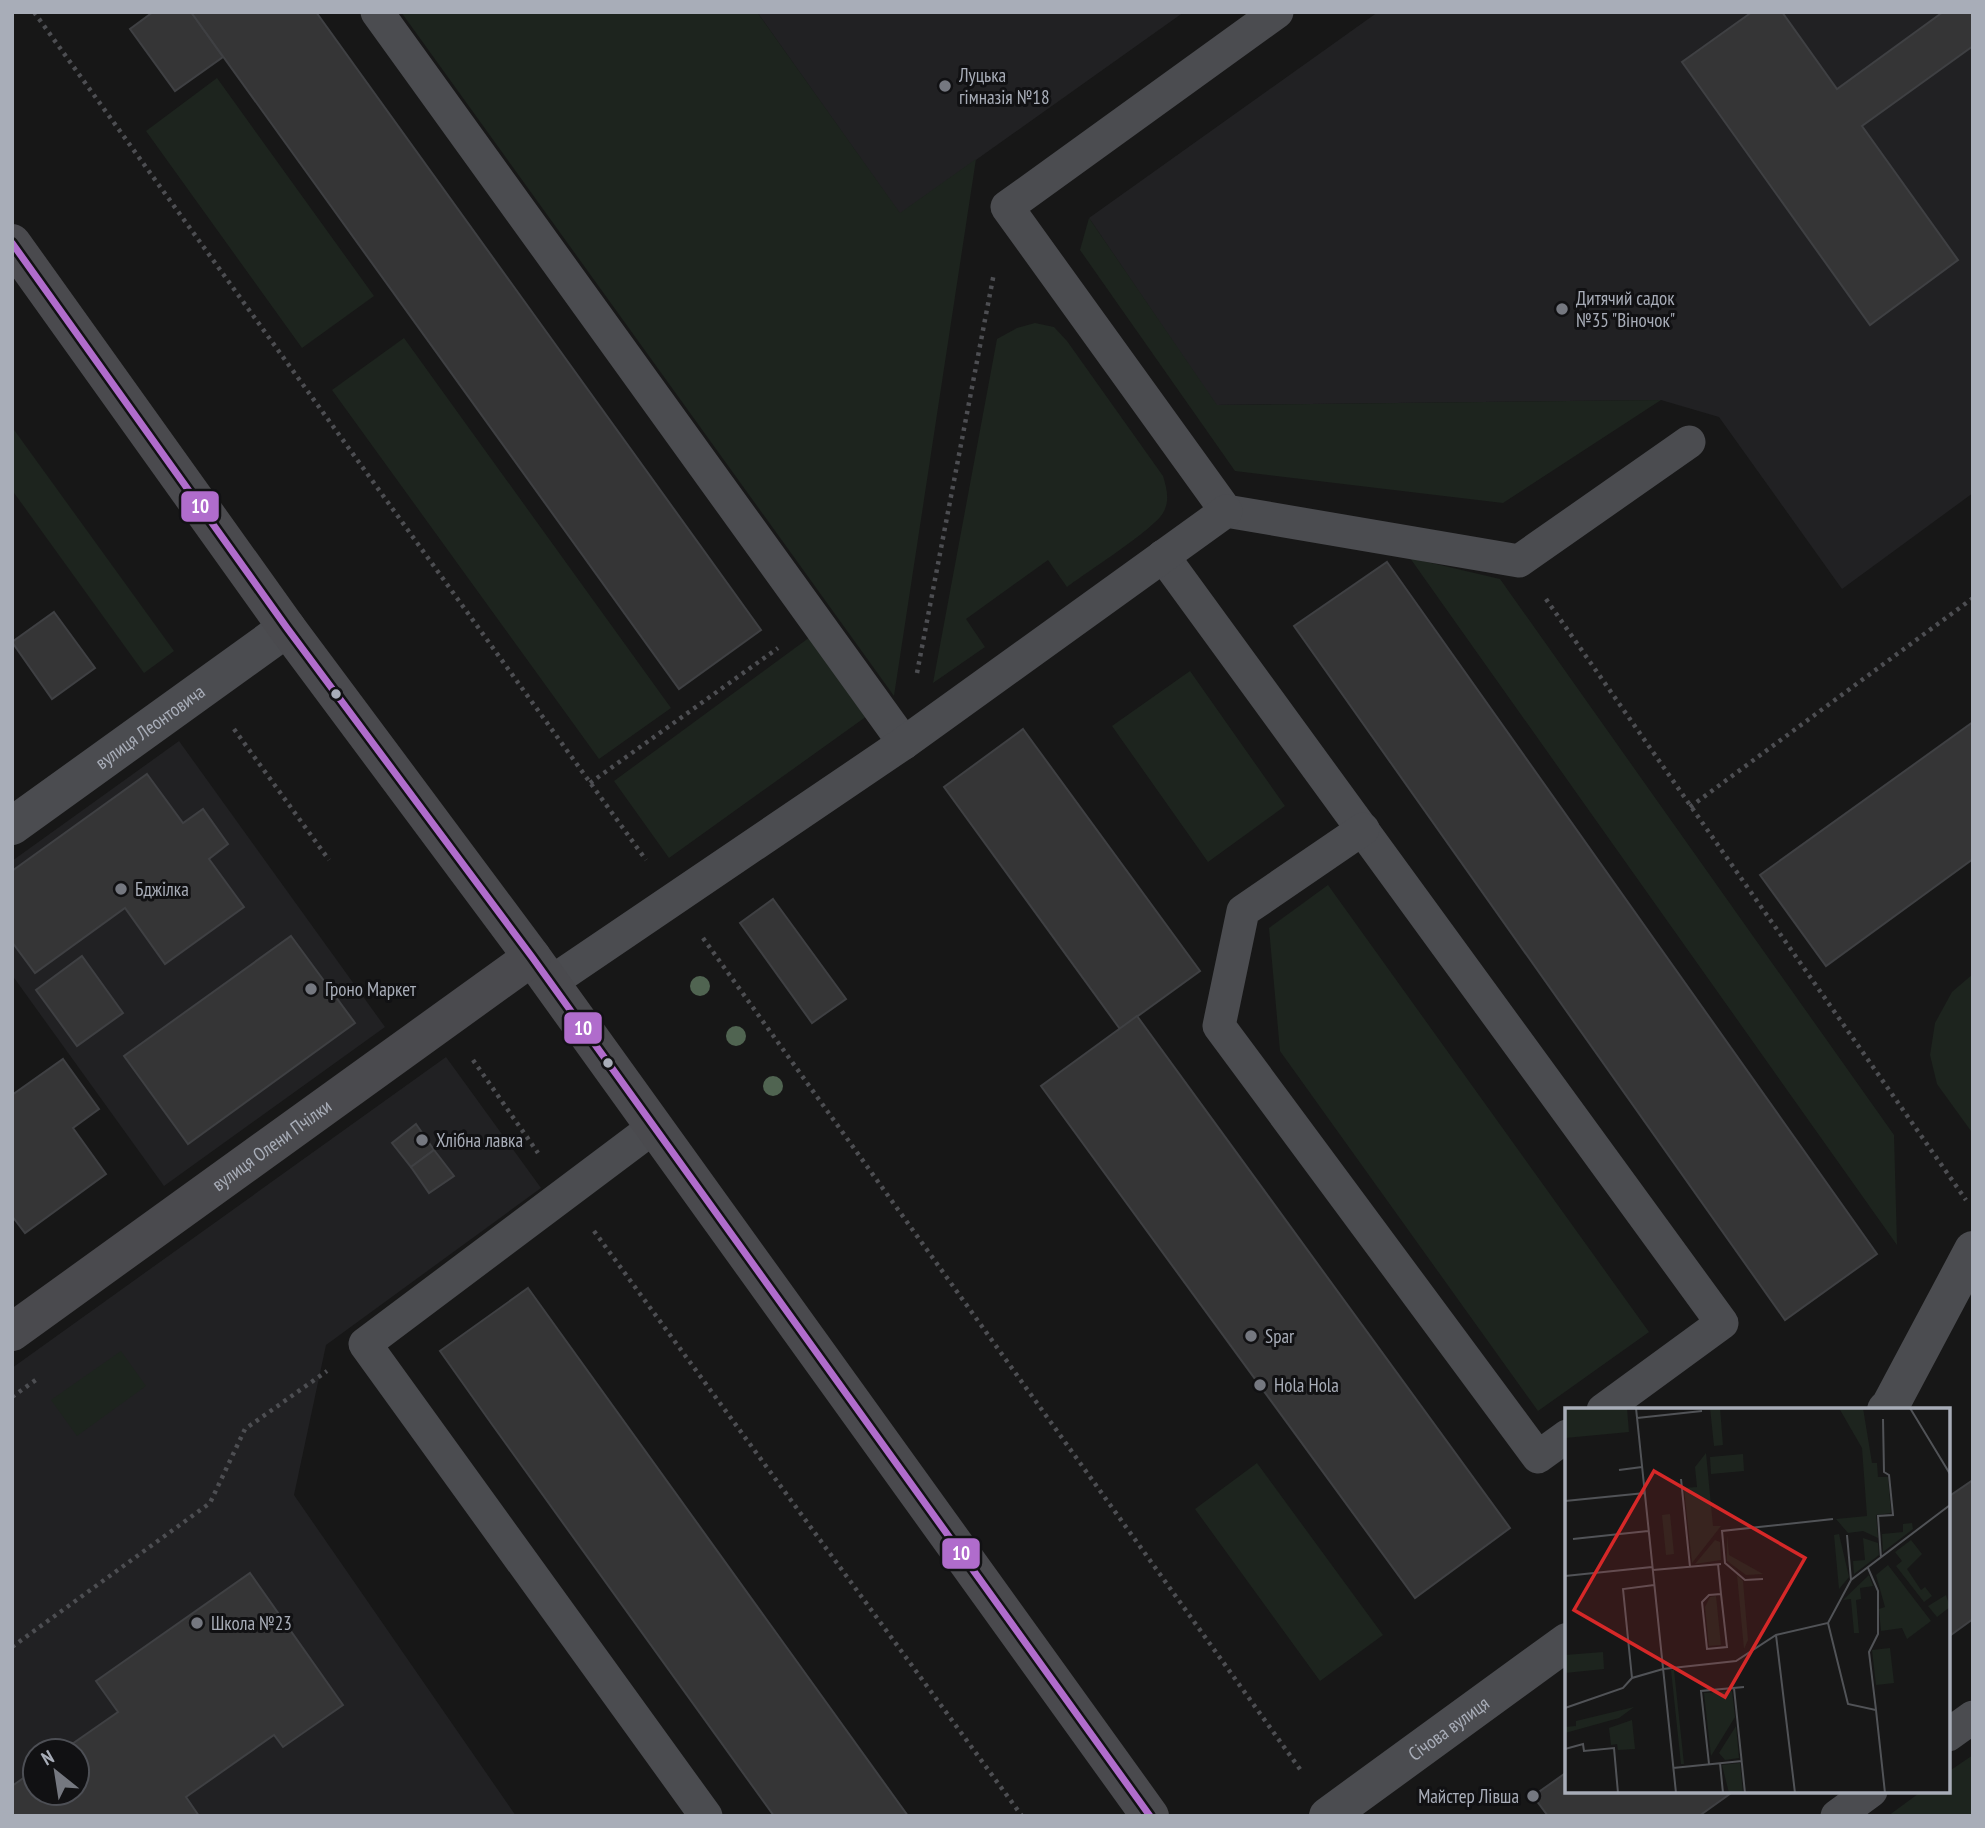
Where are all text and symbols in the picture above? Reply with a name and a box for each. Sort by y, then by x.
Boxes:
place label: Луцька гімназія №18 [958,63,1049,109]
marker: Луцька гімназія №18 [937,78,953,94]
place label: Дитячий садок №35 "Віночок" [1576,286,1675,332]
marker: Дитячий садок №35 "Віночок" [1554,301,1570,317]
line badge: 10 [180,490,220,523]
text: 10 [191,494,209,518]
street label: вулиця Леонтовича [90,679,209,774]
unlabelled marker [329,687,343,701]
place label: Бджілка [135,877,189,901]
marker: Бджілка [113,881,129,897]
place label: Гроно Маркет [325,977,417,1001]
marker: Гроно Маркет [303,981,319,997]
line badge: 10 [563,1011,603,1045]
text: 10 [574,1016,592,1040]
unlabelled marker [601,1056,615,1070]
street label: вулиця Олени Пчілки [207,1094,336,1196]
place label: Хлібна лавка [436,1128,523,1152]
marker: Хлібна лавка [414,1132,430,1148]
place label: Spar [1265,1324,1295,1348]
marker: Spar [1243,1328,1259,1344]
place label: Hola Hola [1274,1373,1339,1397]
marker: Hola Hola [1252,1377,1268,1393]
inset map [1565,1408,1950,1793]
line badge: 10 [941,1537,981,1570]
text: 10 [952,1541,970,1565]
place label: Школа №23 [211,1611,292,1635]
marker: Школа №23 [189,1615,205,1631]
street label: Січова вулиця [1403,1691,1494,1766]
north arrow [21,1737,91,1807]
text: N [37,1744,58,1770]
place label: Майстер Лівша [1418,1784,1519,1808]
marker: Майстер Лівша [1525,1788,1541,1804]

